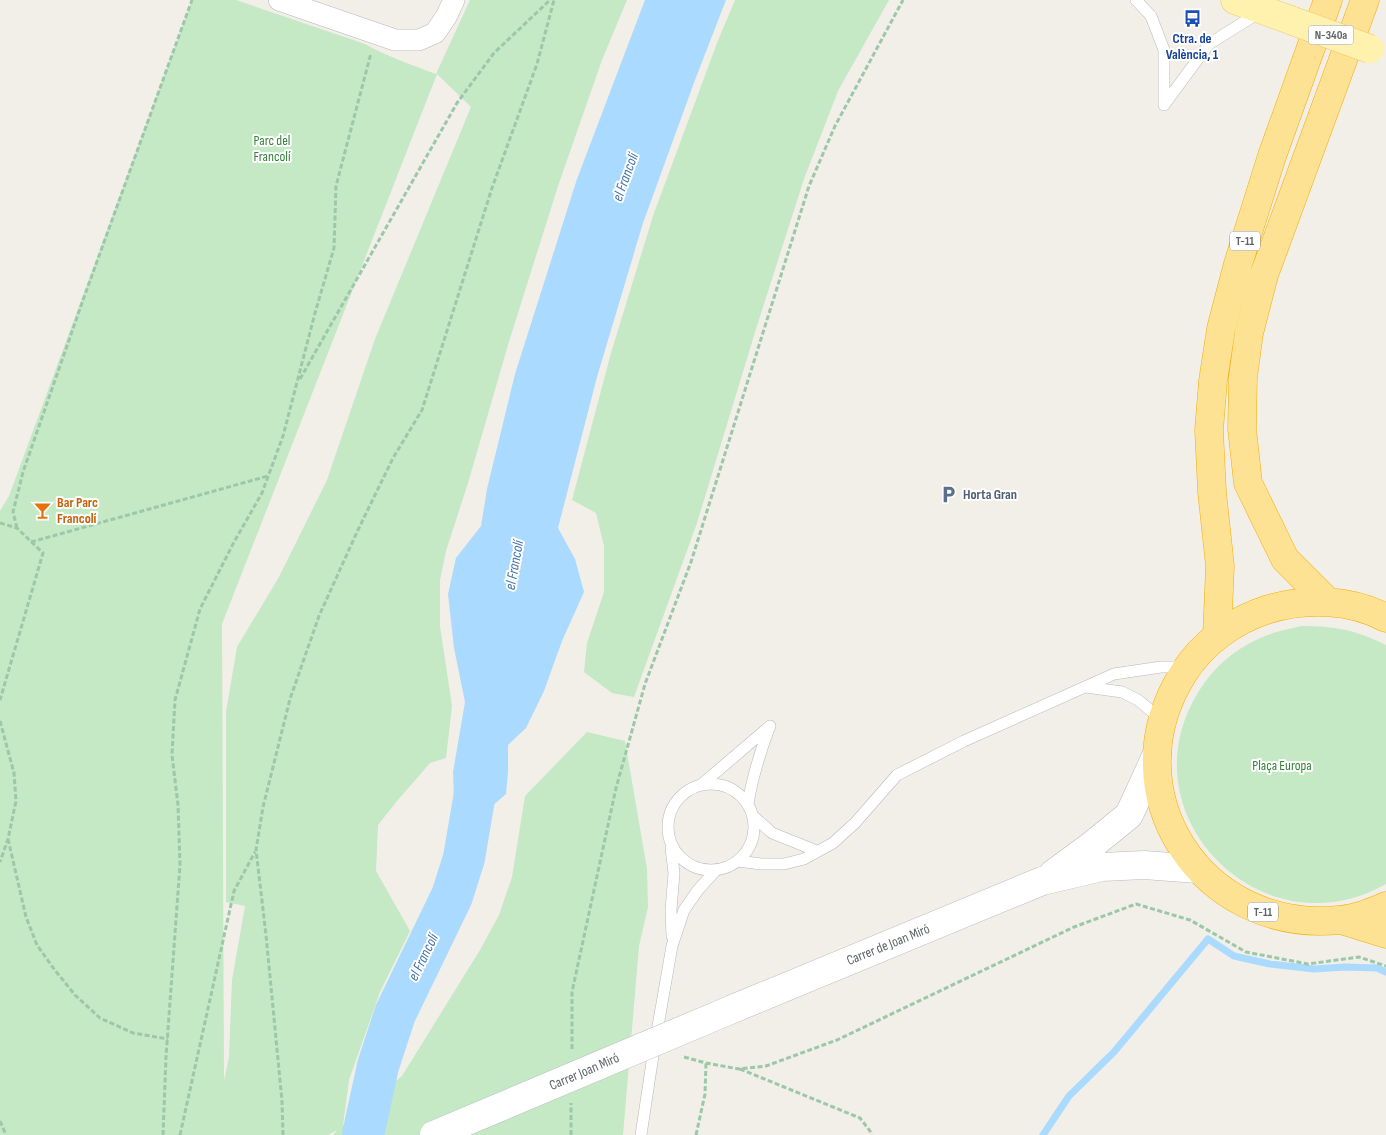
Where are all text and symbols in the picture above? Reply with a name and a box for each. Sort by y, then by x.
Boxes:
bus stop icon: Ctra. de València, 1 [1182,8,1202,28]
road number: N-340a [1308,26,1354,44]
place label: Ctra. de València, 1 [1166,30,1219,63]
park label: Parc del Francolí [253,132,291,165]
water label: el Francolí [608,149,643,204]
road number: T-11 [1230,232,1260,250]
parking icon: Horta Gran [939,484,959,504]
place label: Horta Gran [963,486,1017,503]
place label: Bar Parc Francolí [57,494,98,527]
bar icon: Bar Parc Francolí [33,500,53,520]
water label: el Francolí [501,538,528,591]
park label: Plaça Europa [1252,757,1312,774]
road number: T-11 [1248,902,1278,922]
street label: Carrer de Joan Miró [844,920,932,969]
water label: el Francolí [404,929,444,984]
street label: Carrer Joan Miró [547,1049,622,1094]

